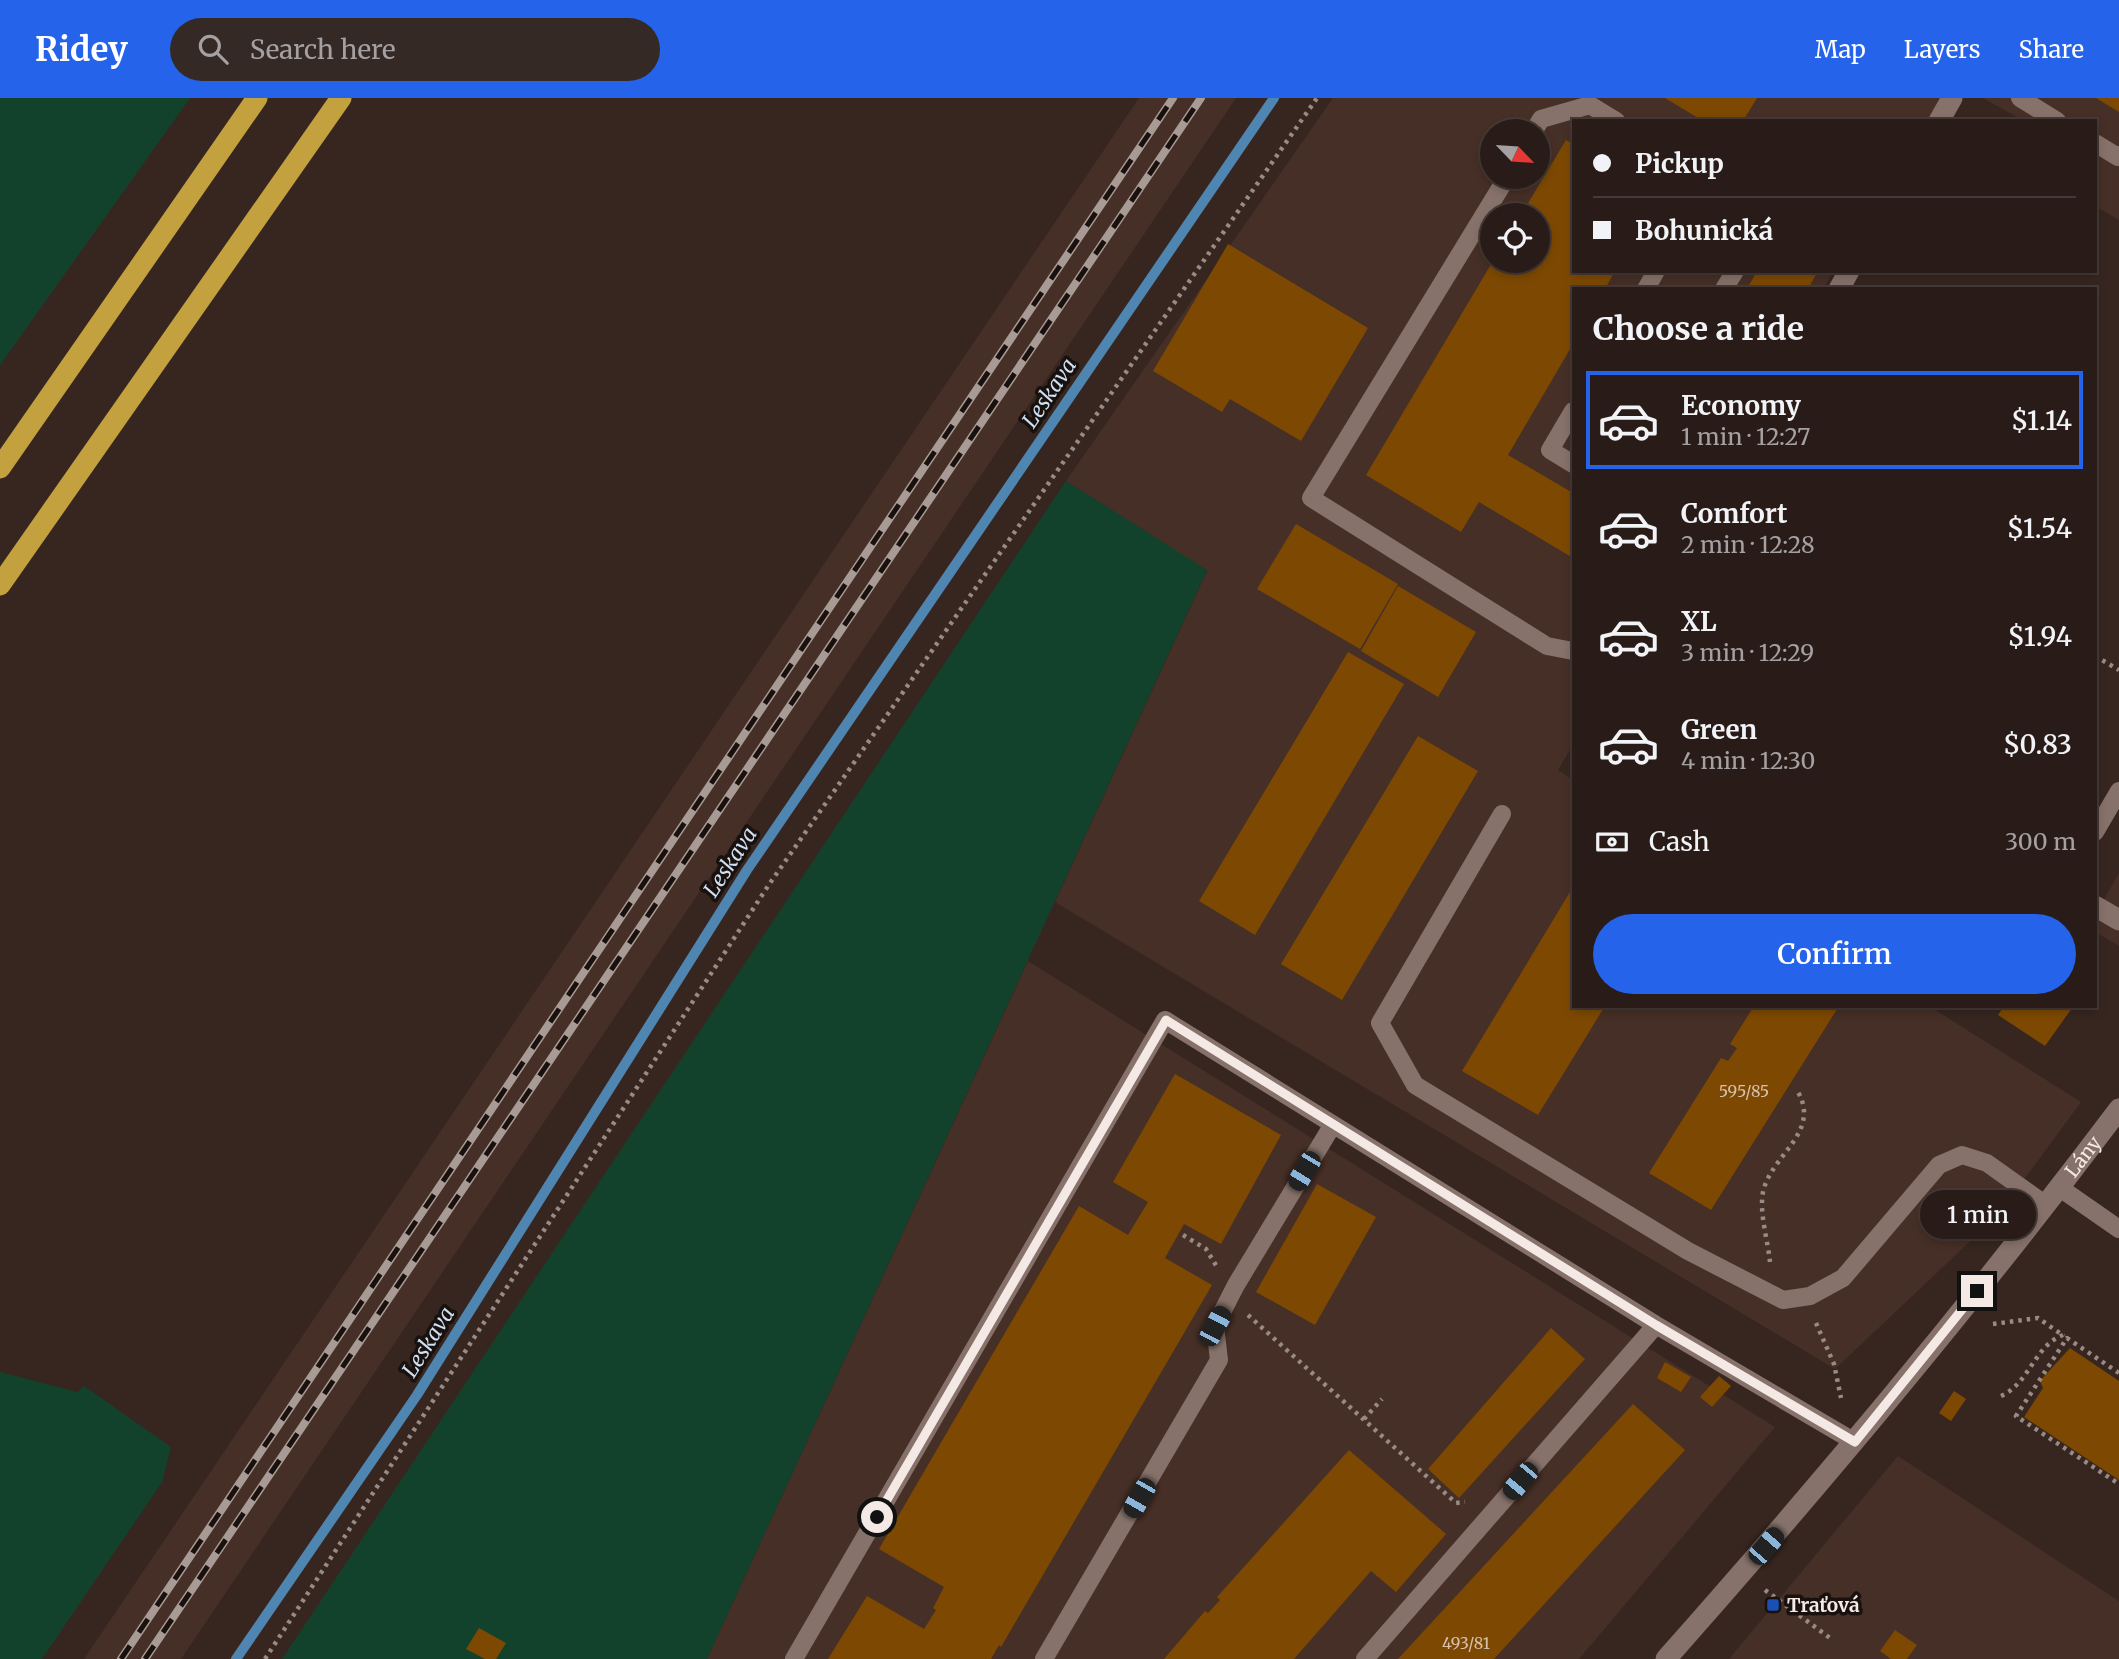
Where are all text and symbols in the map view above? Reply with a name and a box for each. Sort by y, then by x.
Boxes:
search box [170,18,660,81]
text: Ridey [35,29,128,70]
icon: search [194,30,232,68]
text: Search here [250,33,396,66]
text: Map [1815,34,1866,65]
text: Layers [1904,34,1980,65]
text: Share [2018,34,2084,65]
north arrow [1480,119,1550,189]
map controls [1480,119,1550,273]
text: Pickup [1635,147,1724,180]
button: locate [1480,203,1550,273]
text: Bohunická [1635,214,1773,247]
text: Choose a ride [1593,309,1804,349]
water label: Leskava [1016,353,1082,433]
icon: car [1597,389,1660,452]
text: Economy [1681,389,1801,422]
text: $1.14 [2011,404,2072,437]
text: 1 min · 12:27 [1681,422,1810,451]
icon: car [1597,497,1660,560]
text: Comfort [1681,497,1787,530]
text: $1.54 [2007,512,2072,545]
text: 2 min · 12:28 [1681,530,1815,559]
icon: car [1597,605,1660,668]
text: XL [1681,605,1717,638]
text: $1.94 [2008,620,2072,653]
text: 3 min · 12:29 [1681,638,1814,667]
icon: car [1597,713,1660,776]
text: Green [1681,713,1757,746]
text: $0.83 [2003,728,2072,761]
text: 4 min · 12:30 [1681,746,1815,775]
water label: Leskava [697,822,763,902]
icon: cash [1593,823,1631,861]
text: Cash [1649,825,1710,858]
text: 300 m [2005,827,2076,856]
button: Confirm [1593,914,2076,994]
house number: 595/85 [1719,1081,1769,1101]
street label: Lány [2059,1131,2106,1182]
car [1285,1148,1324,1194]
callout: 1 min [1919,1190,2035,1238]
text: 1 min [1947,1200,2009,1229]
route end [1961,1275,1993,1307]
water label: Leskava [396,1302,460,1382]
car [1196,1303,1235,1349]
car [1499,1458,1542,1504]
car [1120,1475,1159,1521]
route start [861,1501,893,1533]
car [1745,1523,1788,1569]
place label: Traťová [1787,1593,1860,1617]
marker: Traťová [1765,1597,1781,1613]
house number: 493/81 [1442,1633,1490,1653]

